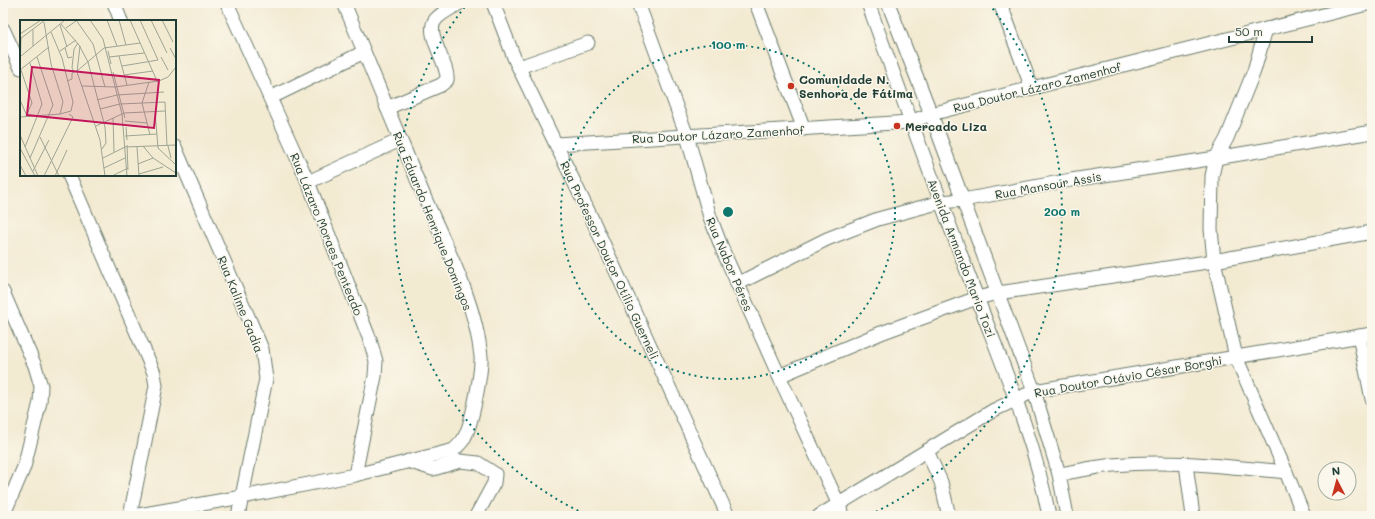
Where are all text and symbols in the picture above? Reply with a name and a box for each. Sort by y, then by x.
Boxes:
scale bar [1229,18,1312,44]
inset map [20,20,176,176]
text: 50 m [1235,23,1263,39]
text: 100 m [711,36,745,52]
street label: Rua Doutor Lázaro Zamenhof [951,58,1123,116]
place label: Comunidade N. Senhora de Fátima [799,71,913,101]
marker: Comunidade N. Senhora de Fátima [786,81,796,91]
place label: Mercado Liza [905,118,987,134]
street label: Rua Doutor Lázaro Zamenhof [631,121,805,147]
marker: Mercado Liza [892,121,902,131]
street label: Rua Eduardo Henrique Domingos [390,129,476,313]
street label: Rua Lázaro Moraes Penteado [287,150,367,318]
street label: Rua Professor Doutor Otílio Guerneli [557,158,663,362]
street label: Rua Mansour Assis [993,168,1103,202]
street label: Avenida Armando Mario Tozi [924,176,1000,340]
text: 200 m [1044,203,1080,219]
centre of rings [721,205,735,219]
street label: Rua Nabor Péres [703,215,757,314]
street label: Rua Kalime Gadia [214,253,268,355]
street label: Rua Doutor Otávio César Borghi [1033,352,1223,400]
north arrow [1317,461,1357,501]
text: N [1331,463,1341,478]

